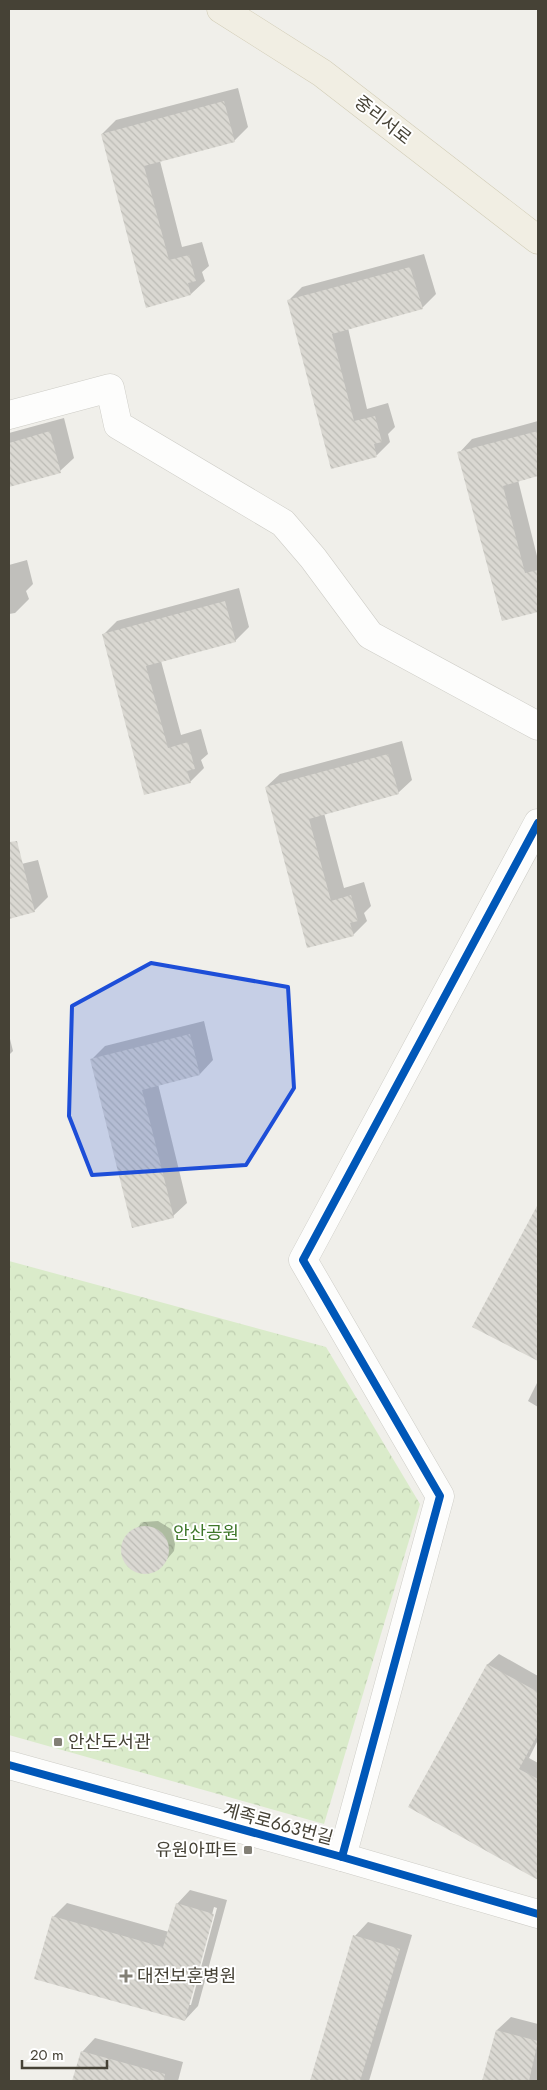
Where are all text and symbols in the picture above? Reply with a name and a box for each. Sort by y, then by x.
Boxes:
street label: 중리서로 [349,89,417,151]
park label: 안산공원 [173,1520,239,1546]
place label: 안산도서관 [68,1729,151,1755]
marker: 안산도서관 [52,1736,64,1748]
street label: 계족로663번길 [220,1797,336,1851]
place label: 유원아파트 [155,1837,238,1863]
marker: 유원아파트 [242,1844,254,1856]
place label: 대전보훈병원 [137,1963,236,1989]
marker: 대전보훈병원 [119,1969,133,1983]
scale bar [22,2038,108,2070]
text: 20 m [30,2044,64,2066]

